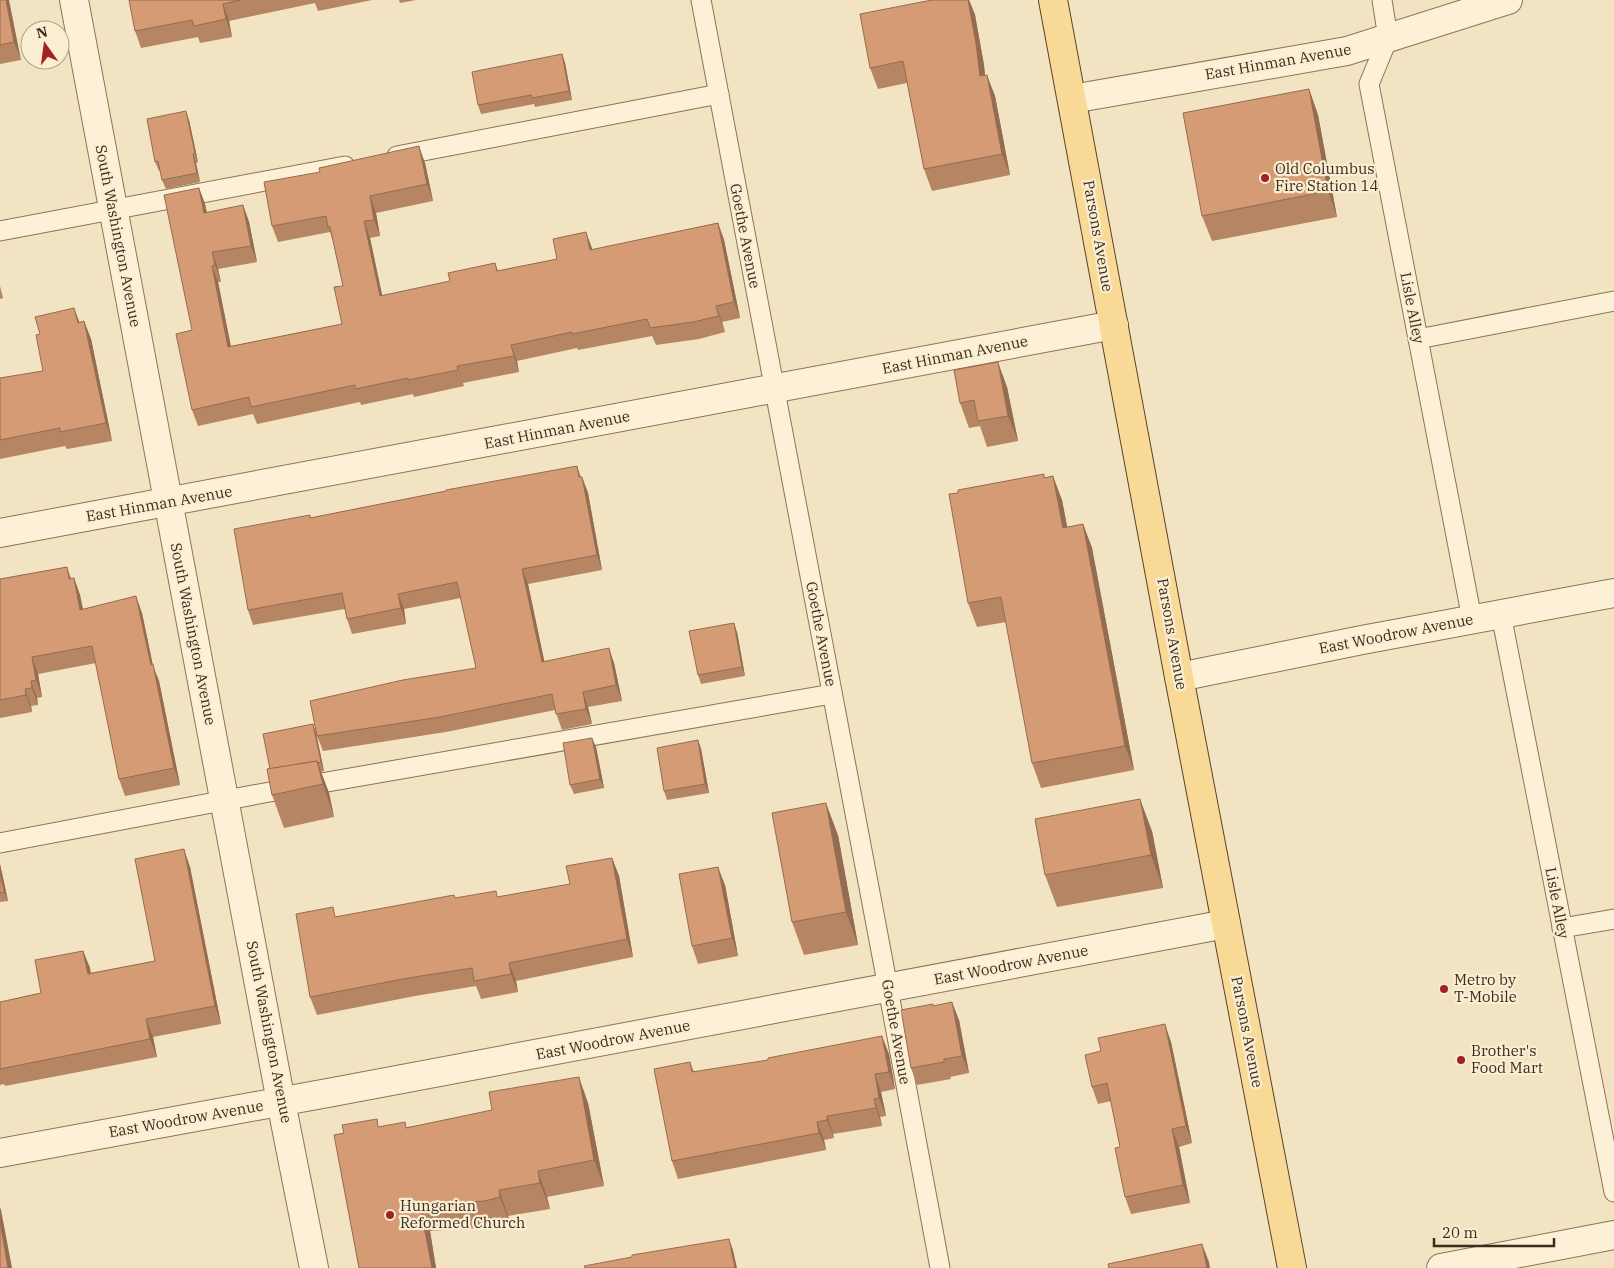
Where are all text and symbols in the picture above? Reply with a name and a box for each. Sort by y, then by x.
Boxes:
north arrow [20,20,70,70]
text: N [34,22,49,42]
street label: East Hinman Avenue [1203,39,1353,84]
street label: South Washington Avenue [91,143,145,329]
place label: Old Columbus Fire Station 14 [1275,159,1379,195]
marker: Old Columbus Fire Station 14 [1259,172,1271,184]
street label: Parsons Avenue [1079,179,1118,293]
street label: Goethe Avenue [726,182,765,290]
street label: Lisle Alley [1396,271,1429,345]
street label: East Hinman Avenue [880,331,1029,378]
street label: East Hinman Avenue [482,406,631,453]
street label: East Hinman Avenue [84,481,234,526]
street label: South Washington Avenue [166,541,220,727]
street label: Parsons Avenue [1153,577,1192,691]
street label: Goethe Avenue [802,580,841,688]
street label: East Woodrow Avenue [1317,609,1475,658]
street label: Lisle Alley [1541,866,1574,940]
street label: South Washington Avenue [242,939,296,1125]
street label: East Woodrow Avenue [932,940,1090,989]
place label: Metro by T-Mobile [1454,970,1517,1006]
street label: Parsons Avenue [1227,975,1268,1089]
street label: Goethe Avenue [878,978,915,1086]
marker: Metro by T-Mobile [1438,983,1450,995]
street label: East Woodrow Avenue [534,1015,692,1064]
place label: Brother's Food Mart [1471,1041,1543,1077]
marker: Brother's Food Mart [1455,1054,1467,1066]
street label: East Woodrow Avenue [107,1096,265,1141]
place label: Hungarian Reformed Church [400,1196,525,1232]
marker: Hungarian Reformed Church [384,1209,396,1221]
scale bar [1434,1216,1554,1248]
text: 20 m [1442,1223,1478,1242]

